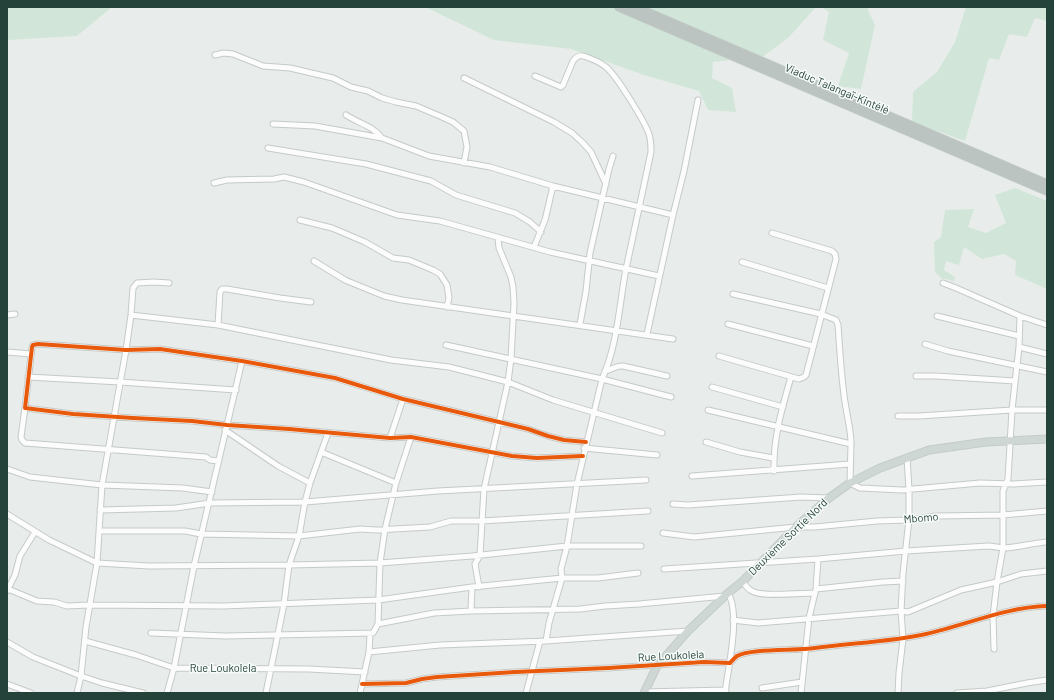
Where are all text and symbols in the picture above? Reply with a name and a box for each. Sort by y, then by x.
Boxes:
street label: Viaduc Talangaï-Kintélé [783,61,891,117]
street label: Deuxième Sortie Nord [746,496,830,578]
street label: Mbomo [903,510,939,526]
street label: Rue Loukolela [637,648,705,664]
street label: Rue Loukolela [190,661,256,675]

